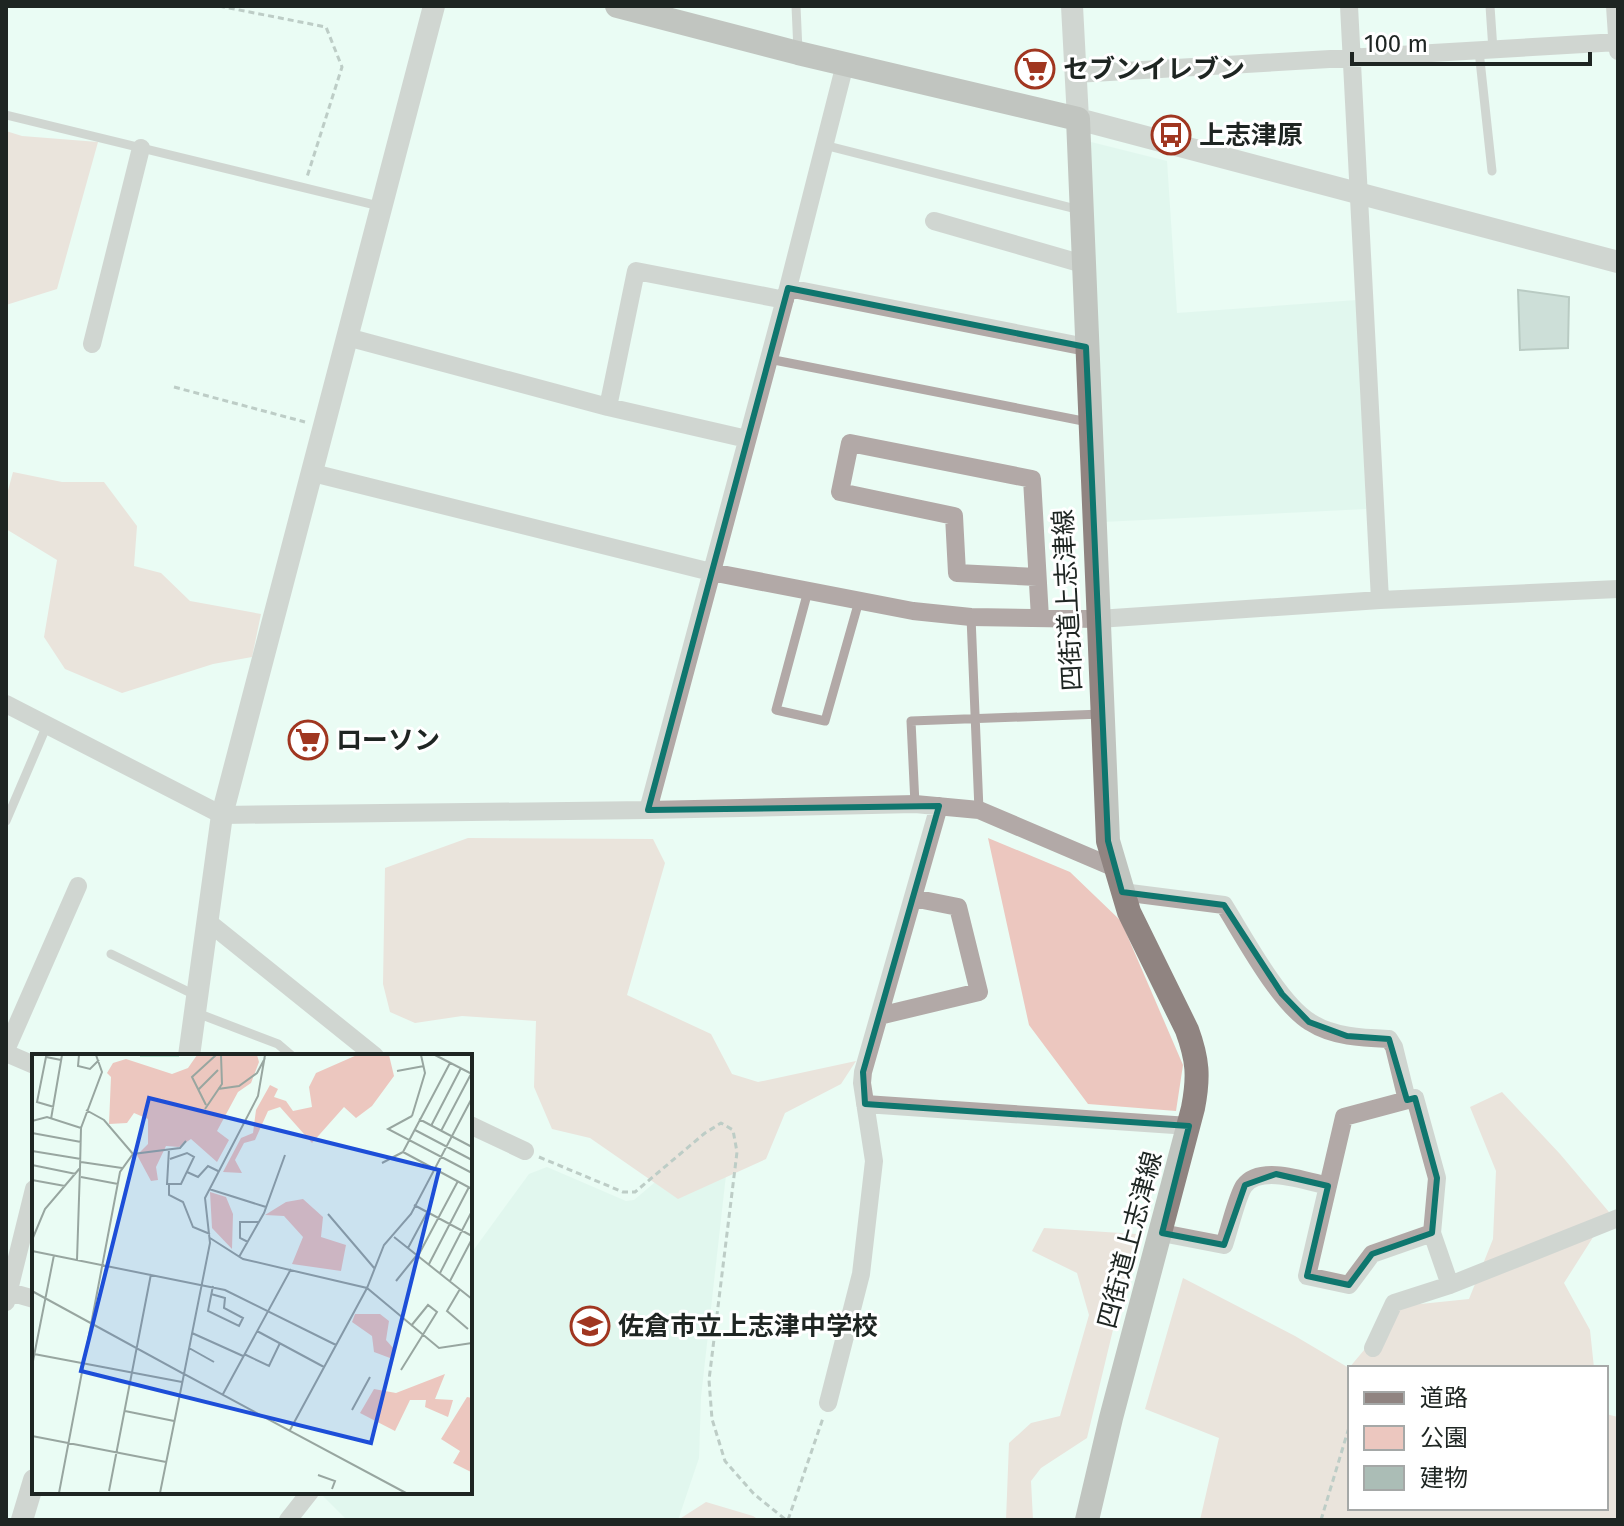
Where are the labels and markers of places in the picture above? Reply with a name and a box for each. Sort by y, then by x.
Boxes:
supermarket icon: セブンイレブン [1014,48,1056,90]
place label: セブンイレブン [1063,54,1245,85]
bus stop icon: 上志津原 [1150,114,1192,156]
place label: 上志津原 [1199,120,1303,151]
supermarket icon: ローソン [287,719,329,761]
place label: ローソン [336,725,440,756]
school or university icon: 佐倉市立上志津中学校 [569,1305,611,1347]
place label: 佐倉市立上志津中学校 [618,1311,878,1342]

